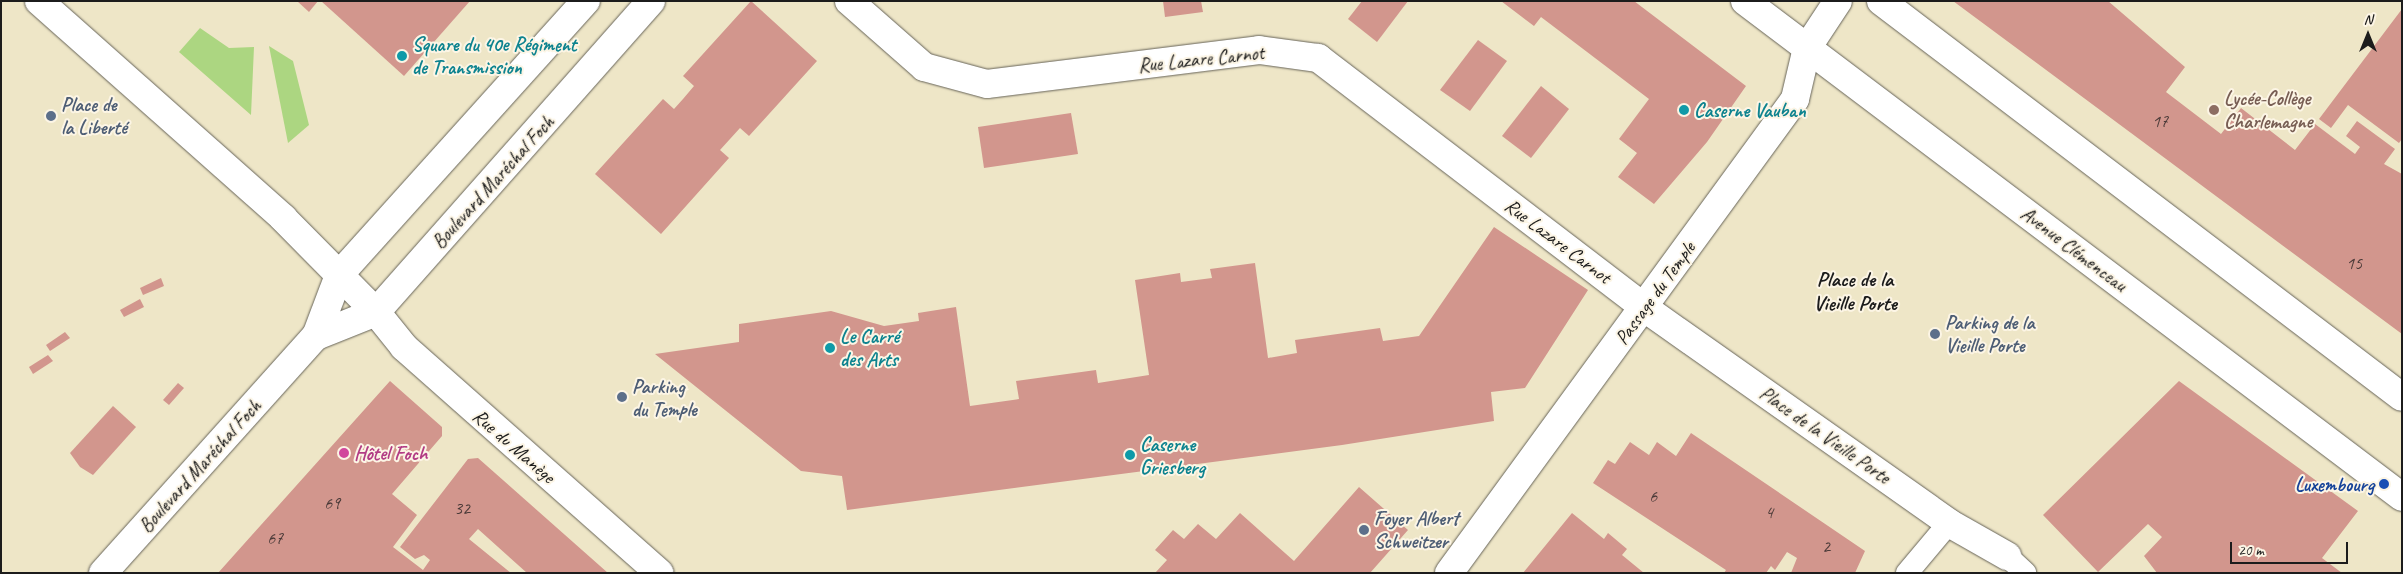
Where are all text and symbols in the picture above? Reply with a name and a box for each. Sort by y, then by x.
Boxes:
north arrow [2343,10,2393,60]
text: N [2364,11,2372,28]
place label: Square du 40e Régiment de Transmission [412,32,576,79]
street label: Rue Lazare Carnot [1137,40,1265,78]
marker: Square du 40e Régiment de Transmission [396,50,408,62]
place label: Lycée-Collège Charlemagne [2224,86,2312,133]
place label: Place de la Liberté [61,92,127,139]
place label: Caserne Vauban [1694,98,1806,122]
marker: Caserne Vauban [1678,104,1690,116]
marker: Lycée-Collège Charlemagne [2208,104,2220,116]
marker: Place de la Liberté [45,110,57,122]
street label: Boulevard Maréchal Foch [427,110,559,254]
house number: 17 [2152,110,2168,132]
street label: Rue Lazare Carnot [1500,193,1616,289]
street label: Avenue Clémenceau [2016,201,2132,297]
street label: Passage du Temple [1610,238,1700,348]
house number: 15 [2346,252,2362,274]
district label: Place de la Vieille Porte [1813,266,1897,316]
place label: Parking de la Vieille Porte [1945,310,2034,357]
place label: Le Carré des Arts [840,324,899,371]
marker: Parking de la Vieille Porte [1929,328,1941,340]
marker: Le Carré des Arts [824,342,836,354]
place label: Parking du Temple [632,374,695,421]
street label: Place de la Vieille Porte [1755,381,1895,489]
marker: Parking du Temple [616,391,628,403]
street label: Boulevard Maréchal Foch [134,394,266,538]
street label: Rue du Manège [468,404,560,488]
place label: Caserne Griesberg [1140,432,1205,479]
place label: Hôtel Foch [354,441,427,465]
marker: Hôtel Foch [338,447,350,459]
marker: Caserne Griesberg [1124,449,1136,461]
place label: Luxembourg [2295,472,2374,496]
marker: Luxembourg [2378,478,2390,490]
house number: 6 [1649,485,1657,507]
house number: 69 [324,492,340,514]
house number: 32 [454,497,470,519]
house number: 4 [1765,501,1773,523]
place label: Foyer Albert Schweitzer [1374,506,1459,553]
marker: Foyer Albert Schweitzer [1358,524,1370,536]
house number: 67 [267,527,283,549]
scale bar [2233,532,2350,564]
house number: 2 [1822,535,1830,557]
text: 20 m [2238,541,2264,560]

